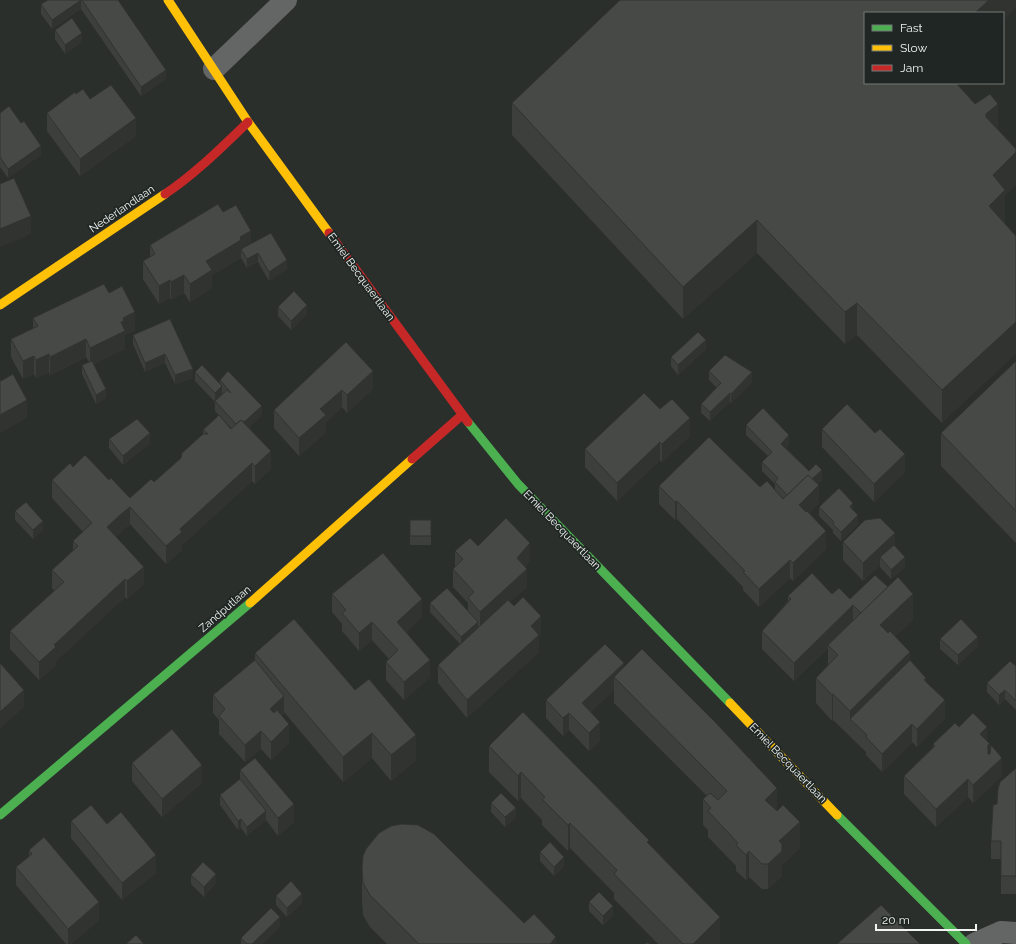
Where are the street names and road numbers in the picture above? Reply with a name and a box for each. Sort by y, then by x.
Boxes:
street label: Nederlandlaan [87,182,157,236]
street label: Emiel Becquaertlaan [325,230,397,324]
street label: Emiel Becquaertlaan [521,488,603,572]
street label: Zandputlaan [196,583,254,635]
street label: Emiel Becquaertlaan [747,721,829,805]

